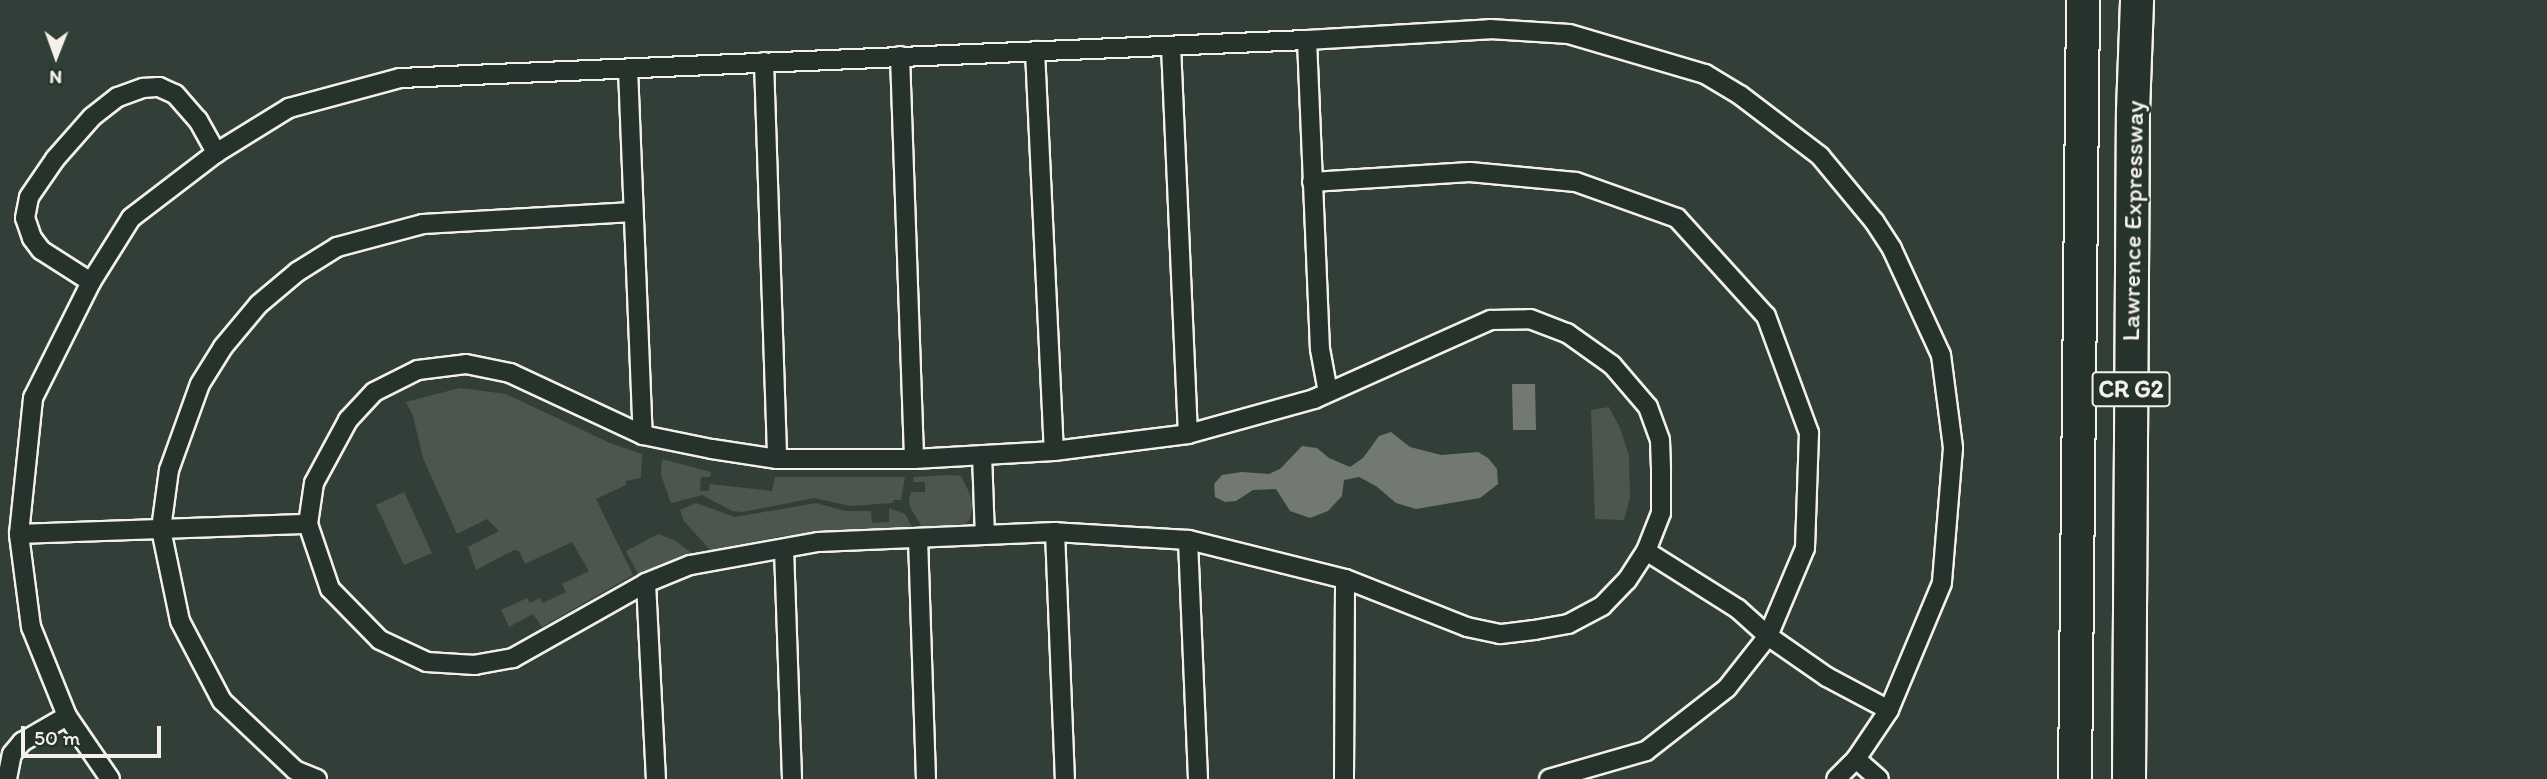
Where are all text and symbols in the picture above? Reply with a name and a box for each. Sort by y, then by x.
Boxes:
north arrow [21,21,91,91]
text: N [49,66,62,89]
street label: Lawrence Expressway [2115,101,2151,341]
road number: CR G2 [2091,368,2171,410]
scale bar [24,712,164,756]
text: 50 m [34,725,80,750]

